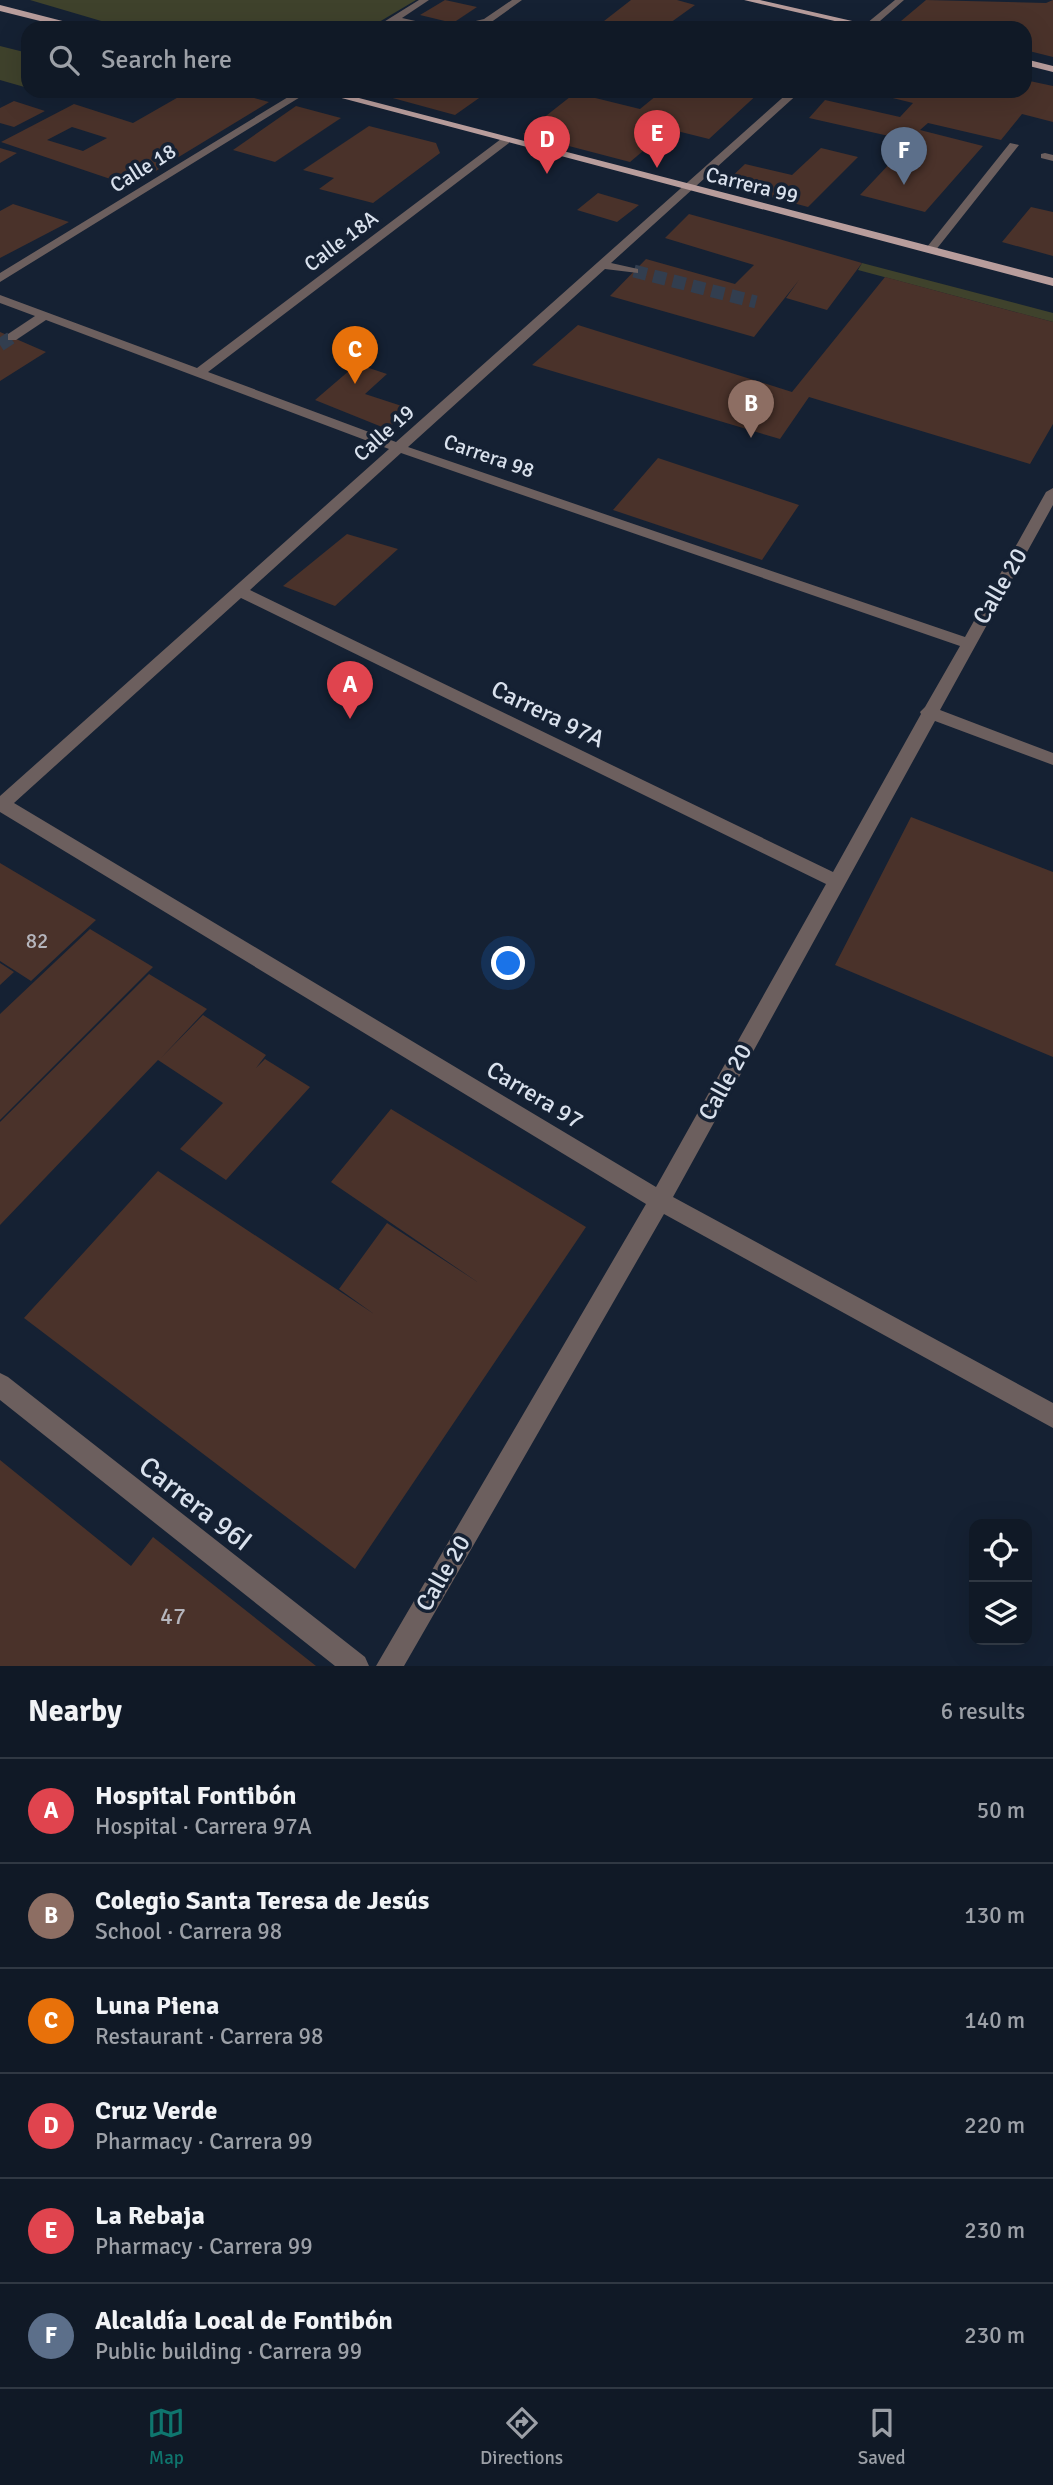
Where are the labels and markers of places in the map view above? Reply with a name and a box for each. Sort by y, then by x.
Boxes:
pin: E [634,110,680,168]
pin: D [524,116,570,174]
pin: F [881,127,927,185]
pin: C [332,326,378,384]
pin: B [728,380,774,438]
pin: A [327,661,373,719]

